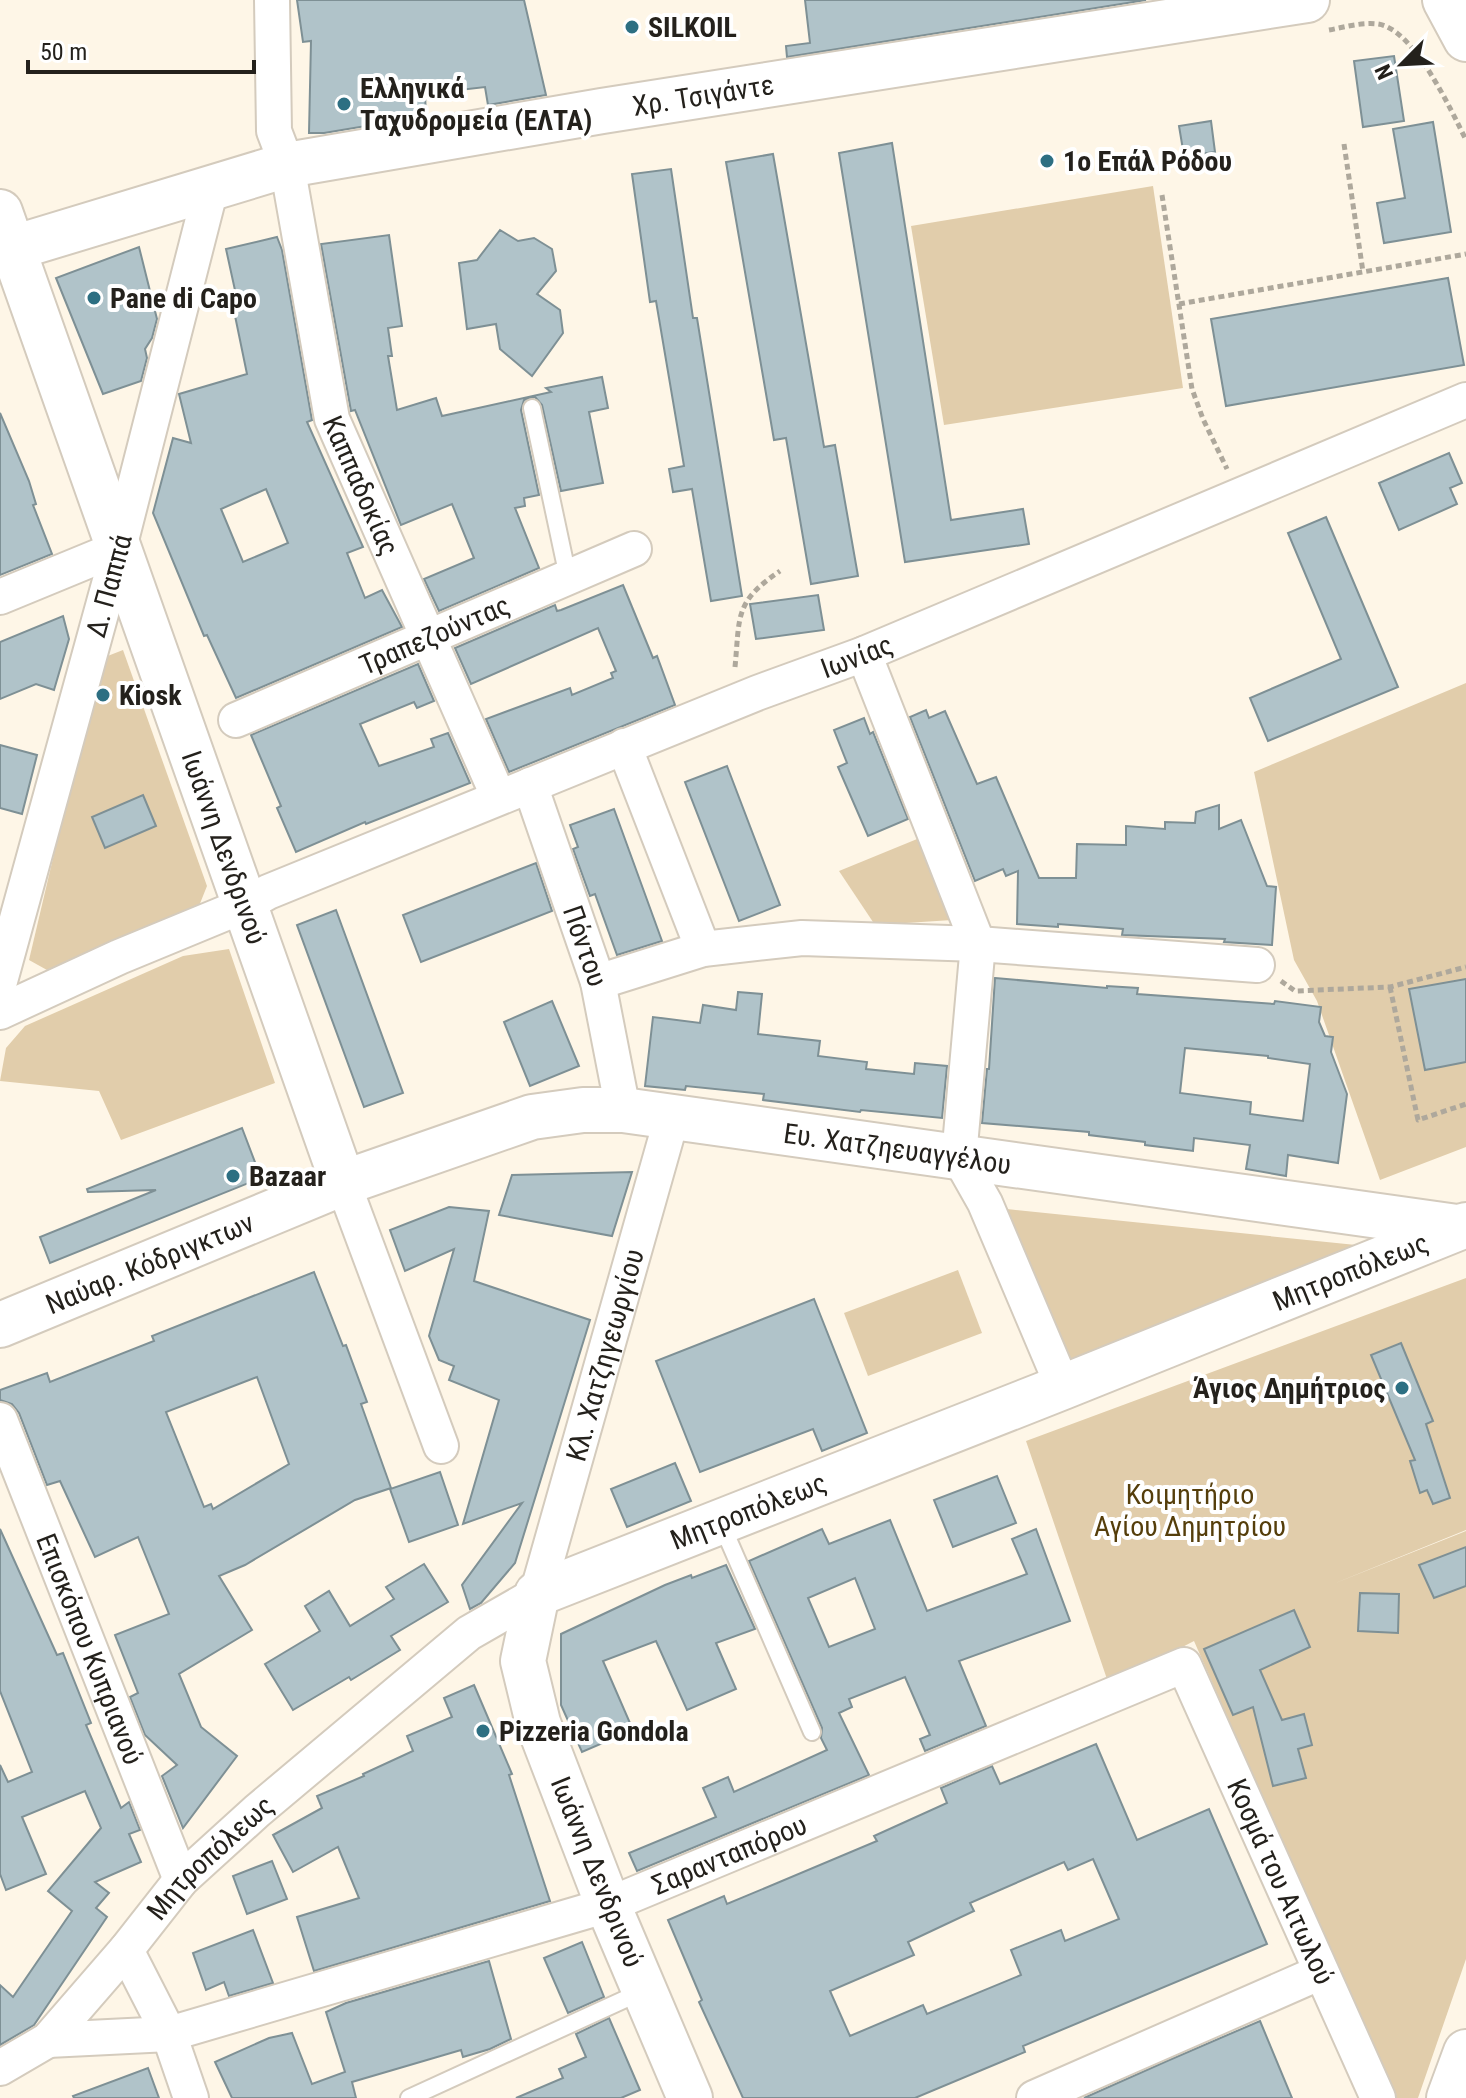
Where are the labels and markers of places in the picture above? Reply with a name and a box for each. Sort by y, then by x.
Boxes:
place label: SILKOIL [648,11,737,44]
marker: SILKOIL [623,18,641,36]
place label: Ελληνικά Ταχυδρομεία (ΕΛΤΑ) [360,72,592,137]
marker: Ελληνικά Ταχυδρομεία (ΕΛΤΑ) [335,95,353,113]
place label: 1ο Επάλ Ρόδου [1063,145,1232,178]
marker: 1ο Επάλ Ρόδου [1038,152,1056,170]
place label: Pane di Capo [110,282,257,315]
marker: Pane di Capo [85,289,103,307]
place label: Kiosk [119,679,182,712]
marker: Kiosk [94,686,112,704]
place label: Bazaar [249,1160,326,1193]
marker: Bazaar [224,1167,242,1185]
place label: Άγιος Δημήτριος [1193,1372,1386,1405]
marker: Άγιος Δημήτριος [1393,1379,1411,1397]
place label: Pizzeria Gondola [499,1715,689,1748]
marker: Pizzeria Gondola [474,1722,492,1740]

